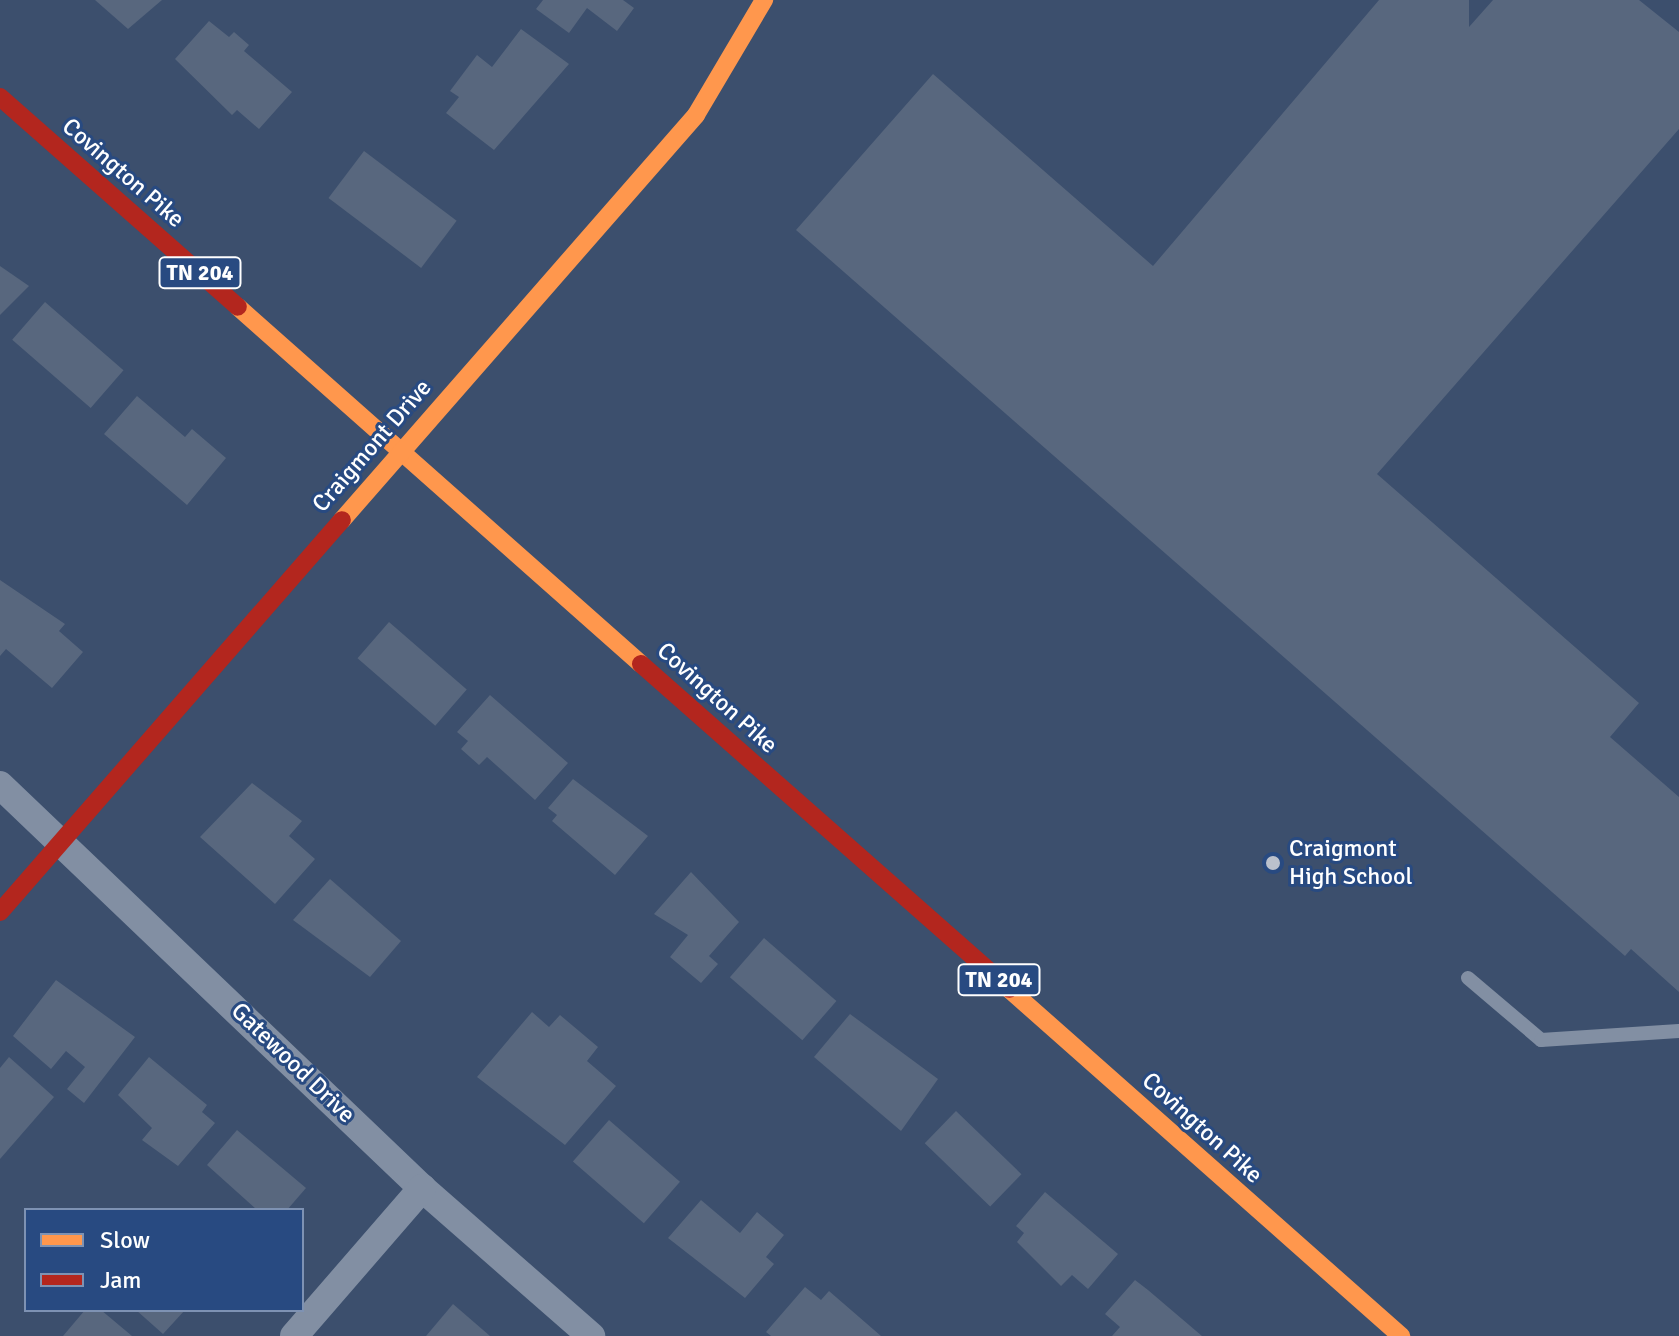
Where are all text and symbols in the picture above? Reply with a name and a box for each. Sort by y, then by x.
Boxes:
street label: Covington Pike [56,112,190,234]
road number: TN 204 [158,255,242,291]
street label: Craigmont Drive [306,374,438,518]
street label: Covington Pike [651,636,783,760]
place label: Craigmont High School [1289,835,1412,891]
marker: Craigmont High School [1264,854,1282,872]
road number: TN 204 [957,962,1041,998]
street label: Gatewood Drive [225,997,361,1129]
street label: Covington Pike [1136,1066,1268,1190]
legend [24,1208,304,1312]
text: Slow [100,1225,150,1255]
text: Jam [100,1265,141,1295]

